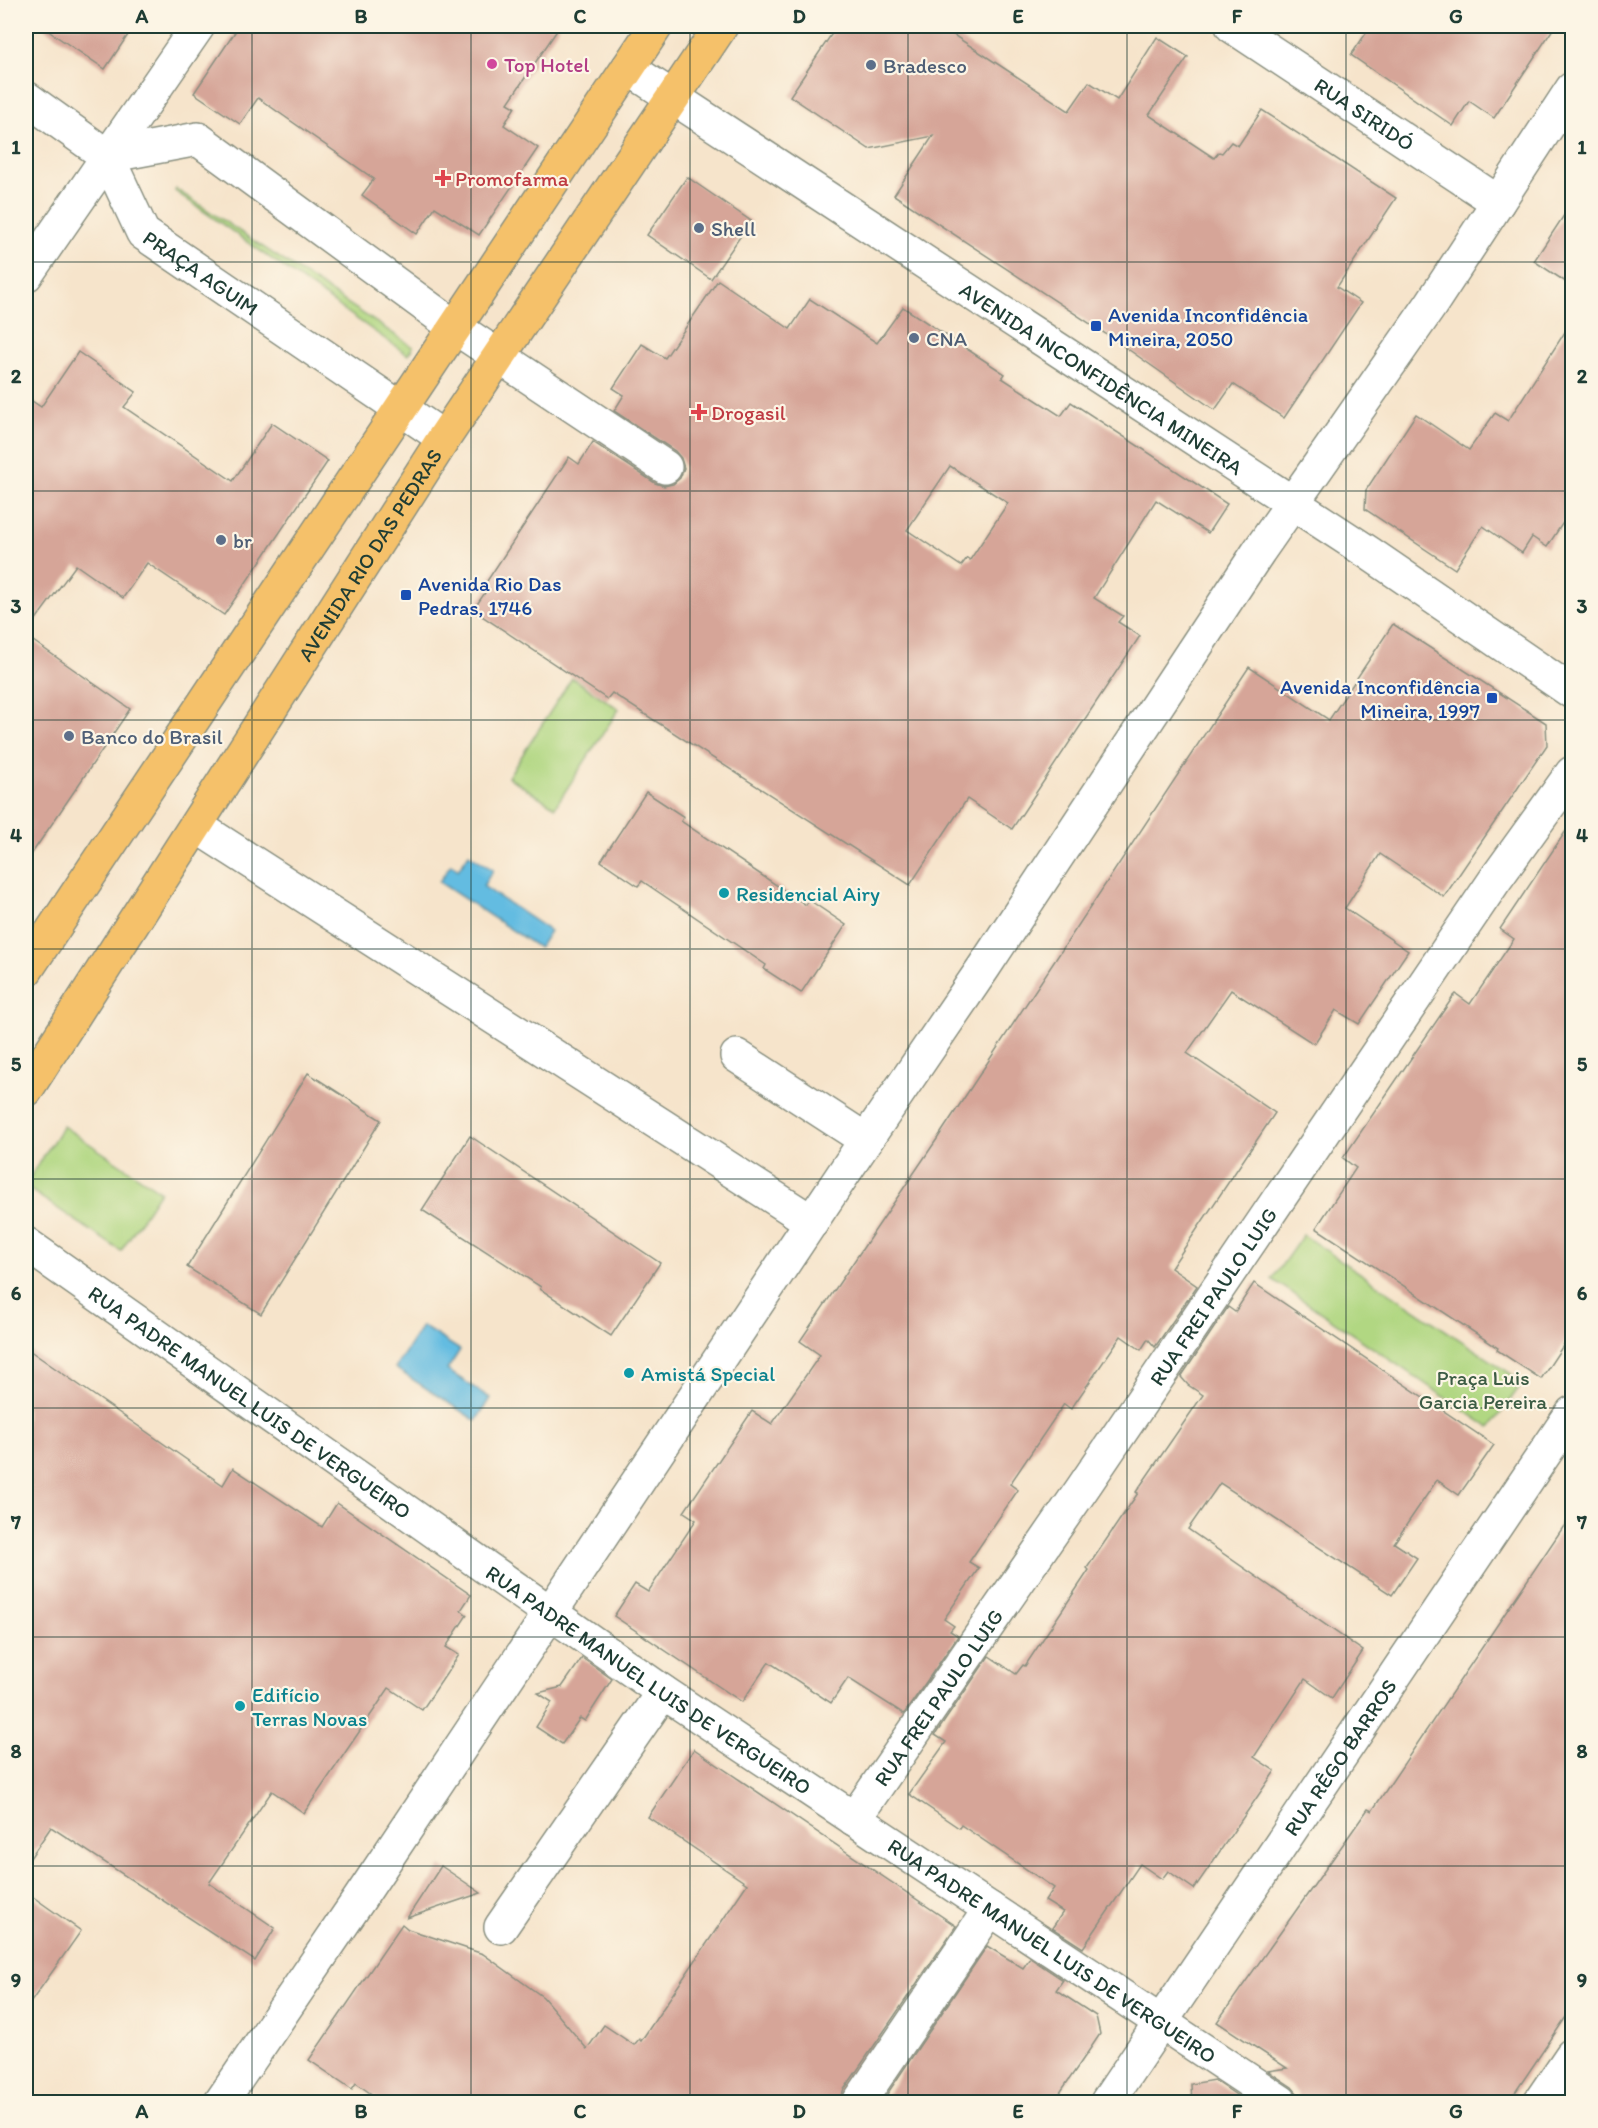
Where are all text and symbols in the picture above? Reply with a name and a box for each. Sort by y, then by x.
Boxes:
text: A [135,4,149,28]
text: B [355,4,368,28]
text: C [574,4,587,28]
text: D [792,4,806,28]
text: E [1012,4,1024,28]
text: F [1232,4,1243,28]
text: G [1449,4,1463,28]
place label: Top Hotel [504,52,589,77]
place label: Bradesco [883,53,967,78]
marker: Top Hotel [485,57,499,71]
marker: Bradesco [864,58,878,72]
street label: RUA SIRIDÓ [1310,72,1419,156]
text: 1 [11,135,21,159]
text: 1 [1577,135,1587,159]
place label: Promofarma [455,166,569,191]
marker: Promofarma [436,171,450,185]
place label: Shell [711,216,756,241]
marker: Shell [692,221,706,235]
street label: PRAÇA AGUIM [139,225,264,321]
street label: AVENIDA INCONFIDÊNCIA MINEIRA [955,276,1248,480]
place label: Avenida Inconfidência Mineira, 2050 [1108,302,1308,351]
marker: Avenida Inconfidência Mineira, 2050 [1089,319,1103,333]
place label: CNA [926,326,968,351]
marker: CNA [907,331,921,345]
text: 2 [11,364,22,388]
text: 2 [1577,364,1588,388]
place label: Drogasil [711,400,786,425]
marker: Drogasil [692,405,706,419]
street label: AVENIDA RIO DAS PEDRAS [292,444,447,666]
place label: br [233,528,252,553]
marker: br [214,533,228,547]
place label: Avenida Rio Das Pedras, 1746 [418,571,562,620]
marker: Avenida Rio Das Pedras, 1746 [399,588,413,602]
text: 3 [11,594,22,618]
text: 3 [1577,594,1588,618]
place label: Avenida Inconfidência Mineira, 1997 [1280,674,1480,723]
marker: Avenida Inconfidência Mineira, 1997 [1485,691,1499,705]
place label: Banco do Brasil [81,724,223,749]
marker: Banco do Brasil [62,729,76,743]
text: 4 [10,823,22,847]
text: 4 [1576,823,1588,847]
place label: Residencial Airy [736,881,880,906]
marker: Residencial Airy [717,886,731,900]
text: 5 [11,1052,22,1076]
text: 5 [1577,1052,1588,1076]
street label: RUA FREI PAULO LUIG [1144,1202,1282,1390]
street label: RUA PADRE MANUEL LUIS DE VERGUEIRO [84,1280,416,1524]
text: 6 [11,1281,22,1305]
text: 6 [1577,1281,1588,1305]
place label: Amistá Special [641,1361,775,1386]
park label: Praça Luis Garcia Pereira [1419,1365,1547,1414]
marker: Amistá Special [622,1366,636,1380]
text: 7 [10,1510,21,1534]
text: 7 [1576,1510,1587,1534]
street label: RUA PADRE MANUEL LUIS DE VERGUEIRO [482,1559,816,1799]
street label: RUA FREI PAULO LUIG [868,1604,1008,1791]
street label: RUA RÊGO BARROS [1278,1674,1401,1840]
place label: Edifício Terras Novas [252,1682,367,1731]
marker: Edifício Terras Novas [233,1699,247,1713]
text: 8 [11,1739,22,1763]
text: 8 [1577,1739,1588,1763]
street label: RUA PADRE MANUEL LUIS DE VERGUEIRO [884,1832,1221,2068]
text: 9 [11,1968,21,1992]
text: 9 [1577,1968,1587,1992]
text: A [135,2099,149,2123]
text: B [355,2099,368,2123]
text: C [574,2099,587,2123]
text: D [792,2099,806,2123]
text: E [1012,2099,1024,2123]
text: F [1232,2099,1243,2123]
text: G [1449,2099,1463,2123]

